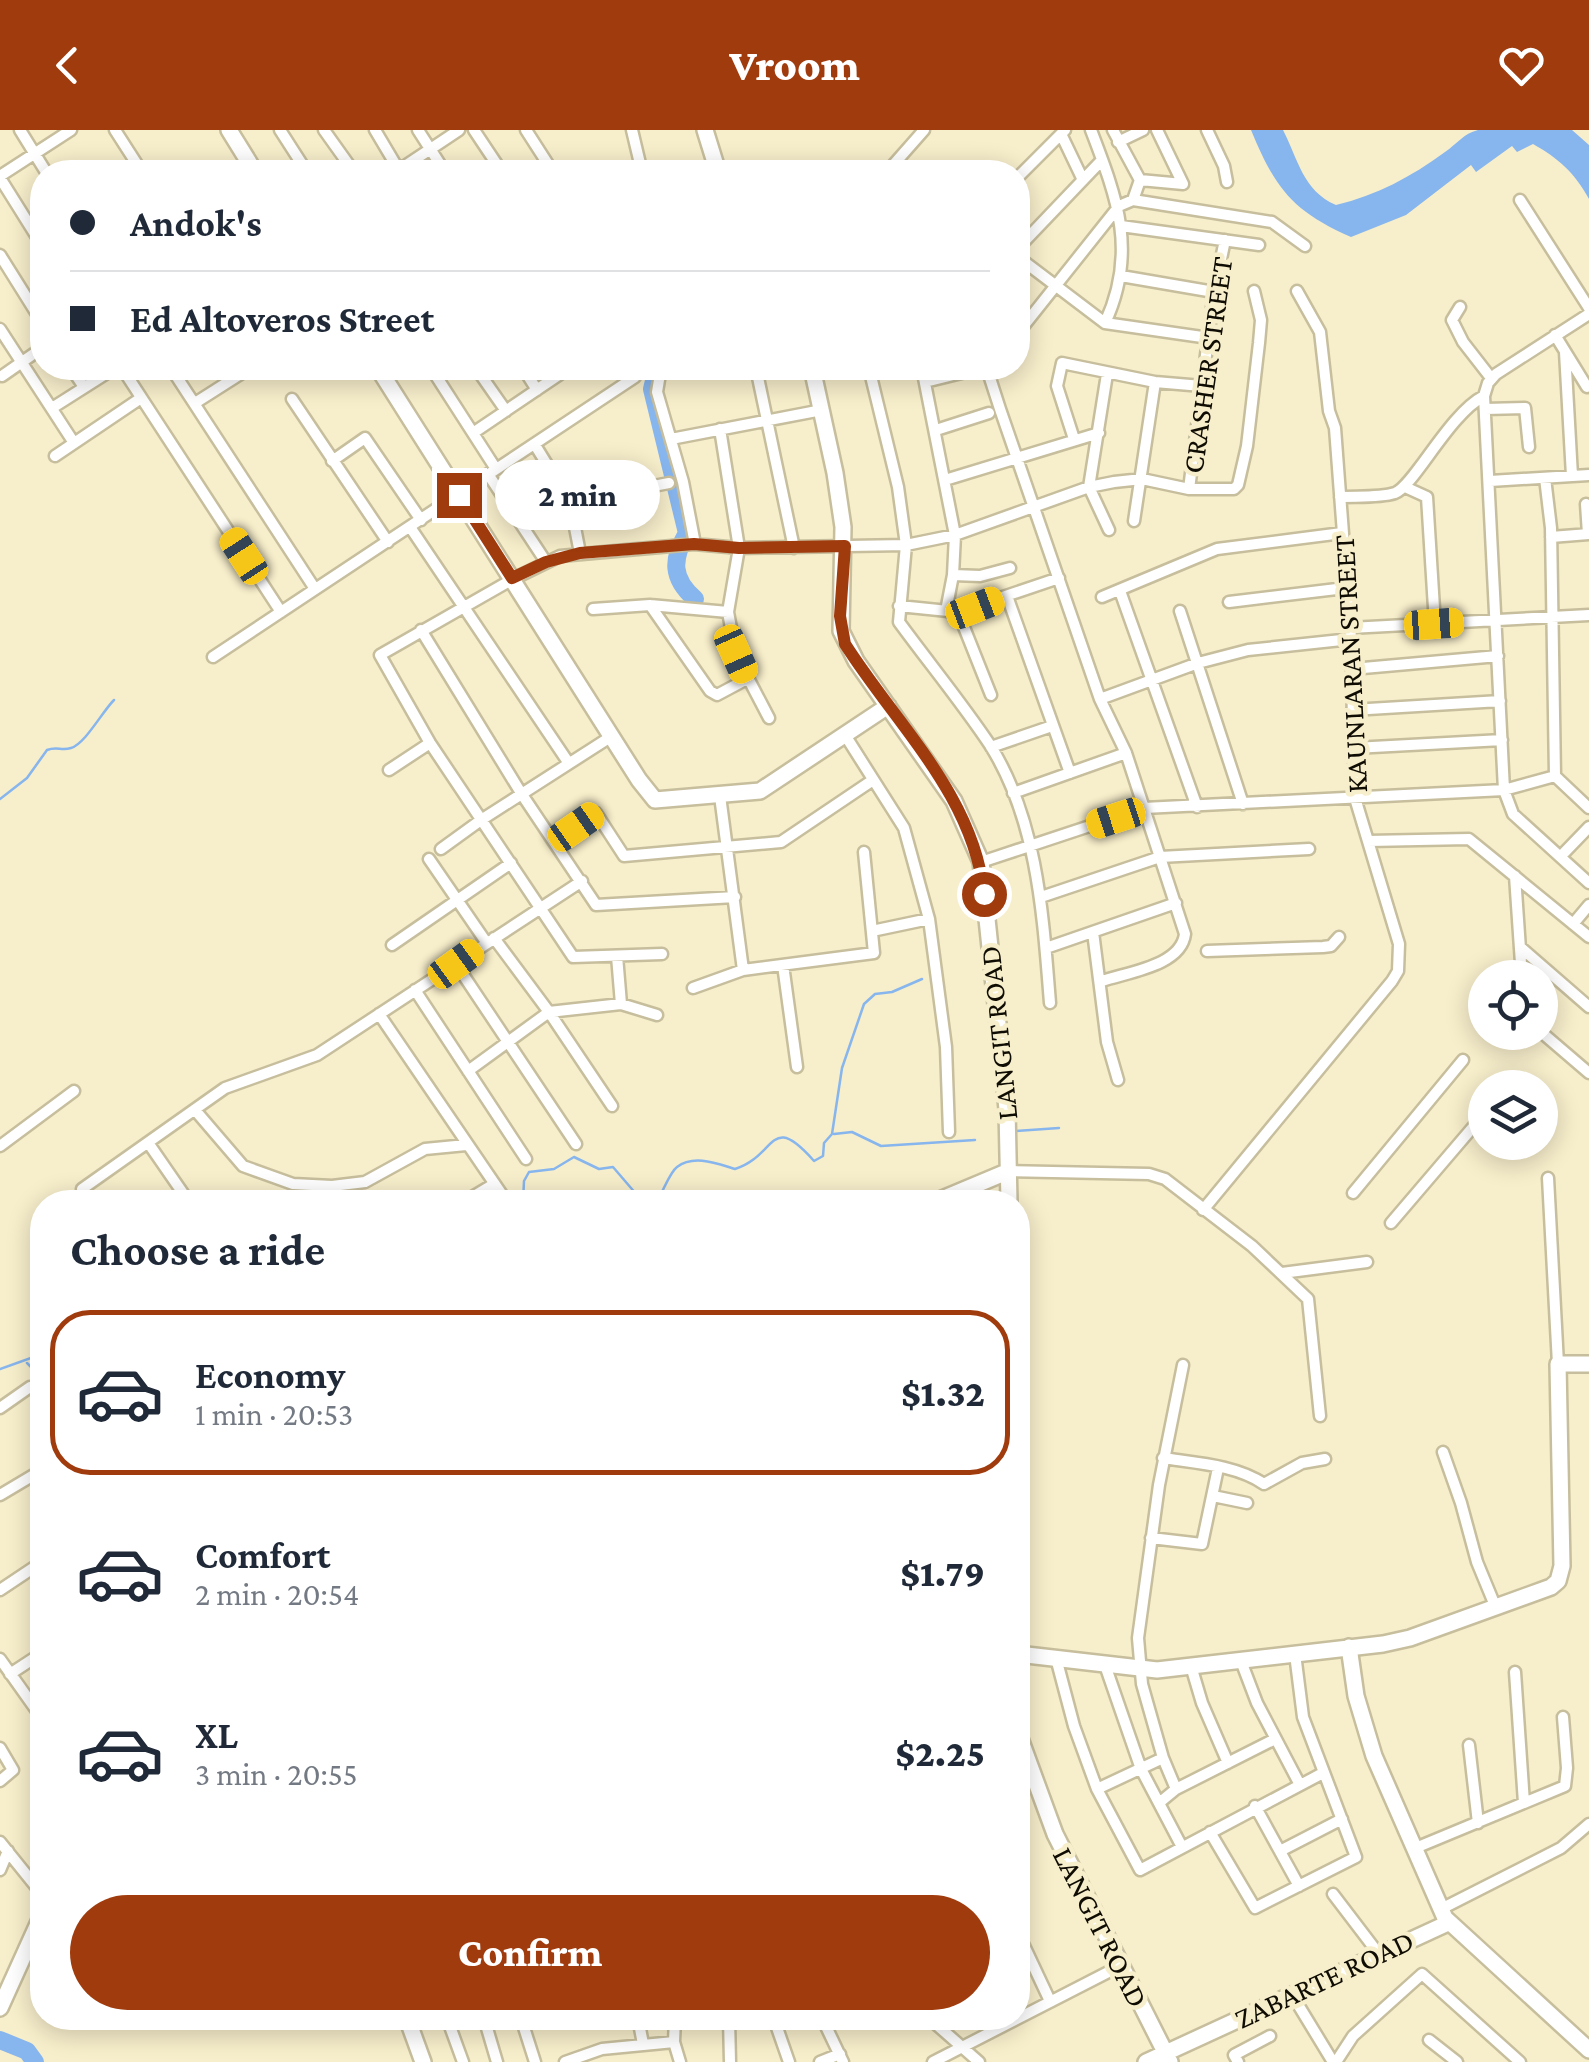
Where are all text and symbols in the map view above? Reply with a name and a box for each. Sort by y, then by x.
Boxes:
icon: back [40,38,95,93]
icon: heart [1494,38,1549,93]
text: Vroom [729,40,860,90]
text: Andok's [130,202,262,244]
street label: CRASHER STREET [1175,255,1239,475]
text: Ed Altoveros Street [130,298,434,340]
callout: 2 min [494,460,659,530]
route end [437,473,482,518]
text: 2 min [538,477,617,513]
car [215,523,273,589]
street label: KAUNLARAN STREET [1327,534,1373,794]
car [942,583,1008,633]
car [1403,607,1465,641]
car [710,620,762,688]
car [1083,794,1149,842]
car [543,798,609,856]
route start [962,872,1007,917]
car [423,934,489,994]
street label: LANGIT ROAD [972,944,1024,1122]
map controls [1468,960,1558,1160]
button: locate [1468,960,1558,1050]
button: layers [1468,1070,1558,1160]
text: Choose a ride [70,1225,325,1275]
icon: car [75,1348,165,1438]
text: Economy [195,1354,345,1396]
text: $1.32 [901,1372,985,1414]
text: 1 min · 20:53 [195,1396,353,1432]
icon: car [75,1528,165,1618]
text: Comfort [195,1534,331,1576]
text: $1.79 [900,1552,985,1594]
text: 2 min · 20:54 [195,1576,359,1612]
icon: car [75,1708,165,1798]
text: XL [195,1714,238,1756]
text: $2.25 [895,1732,985,1774]
text: 3 min · 20:55 [195,1756,358,1792]
street label: LANGIT ROAD [1047,1842,1155,2012]
button: Confirm [70,1895,990,2010]
street label: ZABARTE ROAD [1229,1923,1419,2035]

